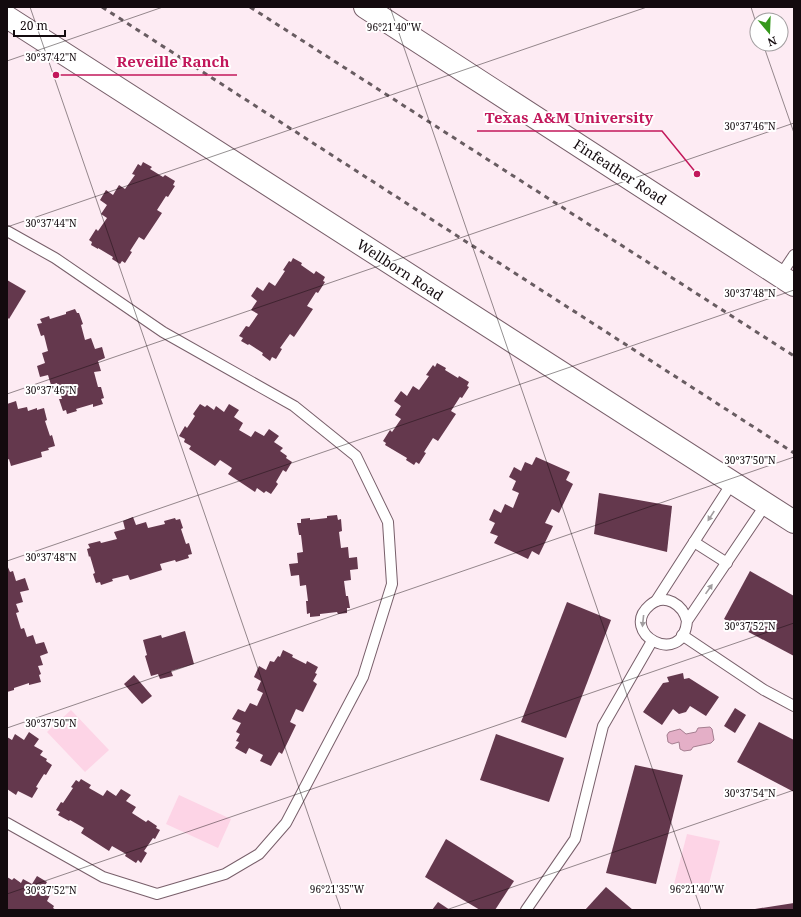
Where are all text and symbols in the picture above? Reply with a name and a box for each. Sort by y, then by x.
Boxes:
scale bar [14,12,65,38]
north arrow [749,12,789,52]
text: 20 m [20,17,48,34]
text: 96°21'40"W [367,20,422,34]
text: N [766,33,779,51]
callout: Reveille Ranch [108,48,237,75]
text: 30°37'42"N [25,50,77,64]
text: Reveille Ranch [117,51,229,71]
callout: Texas A&M University [477,104,662,131]
text: Texas A&M University [485,107,653,127]
text: 30°37'46"N [724,119,776,133]
street label: Finfeather Road [570,134,671,209]
text: 30°37'44"N [25,216,77,230]
street label: Wellborn Road [353,234,448,305]
text: 30°37'48"N [724,286,776,300]
text: 30°37'46"N [25,383,77,397]
text: 30°37'50"N [724,453,776,467]
one-way arrow [707,510,715,521]
text: 30°37'48"N [25,550,77,564]
one-way arrow [705,584,713,594]
one-way arrow [639,614,646,627]
text: 30°37'52"N [724,619,776,633]
text: 30°37'50"N [25,716,77,730]
text: 30°37'54"N [724,786,776,800]
text: 96°21'35"W [310,882,365,896]
text: 96°21'40"W [670,882,725,896]
text: 30°37'52"N [25,883,77,897]

